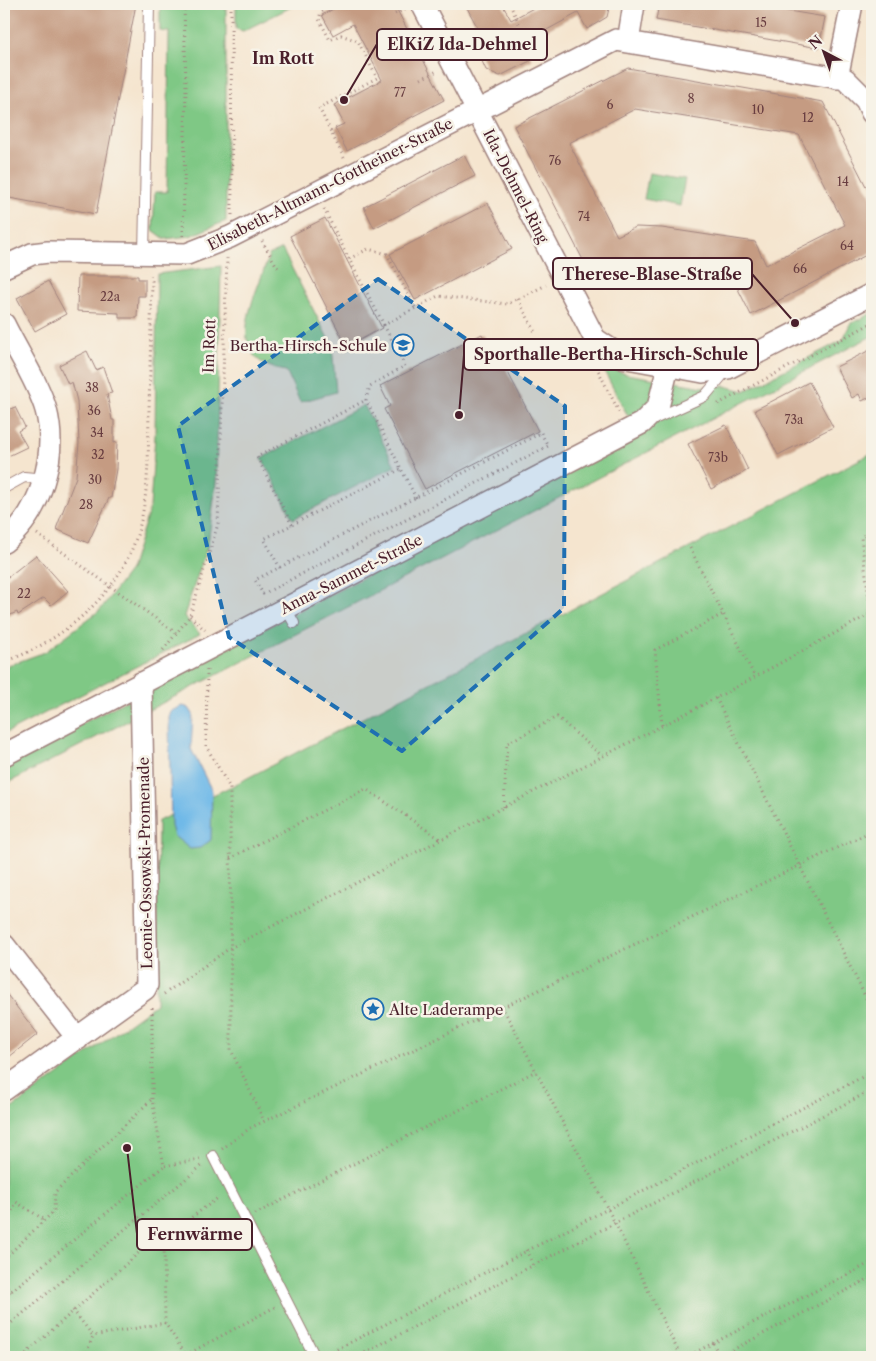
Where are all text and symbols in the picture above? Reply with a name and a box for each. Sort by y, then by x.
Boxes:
house number: 15 [755,15,767,30]
north arrow [798,28,848,78]
callout: ElKiZ Ida-Dehmel [377,29,547,60]
text: N [805,31,826,53]
text: ElKiZ Ida-Dehmel [387,34,537,54]
district label: Im Rott [252,48,315,68]
house number: 77 [394,85,406,100]
house number: 8 [687,91,695,106]
house number: 6 [606,97,614,112]
house number: 10 [752,102,764,117]
house number: 12 [802,110,814,125]
street label: Elisabeth-Altmann-Gottheiner-Straße [204,114,456,254]
street label: Ida-Dehmel-Ring [479,126,553,246]
house number: 76 [549,153,561,168]
house number: 14 [837,174,849,189]
house number: 74 [578,209,590,224]
house number: 64 [840,238,854,253]
callout: Therese-Blase-Straße [553,258,752,289]
house number: 66 [793,261,807,276]
text: Therese-Blase-Straße [562,264,742,284]
house number: 22a [100,289,121,304]
street label: Im Rott [199,318,219,373]
school or university icon: Bertha-Hirsch-Schule [391,333,415,357]
place label: Bertha-Hirsch-Schule [230,336,387,355]
callout: Sporthalle-Bertha-Hirsch-Schule [464,339,758,370]
text: Sporthalle-Bertha-Hirsch-Schule [474,344,749,364]
house number: 38 [85,380,99,395]
house number: 36 [87,403,101,418]
house number: 73a [785,412,804,427]
house number: 34 [90,425,104,440]
house number: 32 [91,447,105,462]
house number: 73b [708,450,728,465]
house number: 30 [88,472,102,487]
house number: 28 [79,497,93,512]
street label: Anna-Sammet-Straße [276,530,425,619]
house number: 22 [17,586,31,601]
street label: Leonie-Ossowski-Promenade [134,757,156,969]
place icon: Alte Laderampe [361,997,385,1021]
place label: Alte Laderampe [388,1000,503,1019]
callout: Fernwärme [137,1219,252,1250]
text: Fernwärme [147,1224,243,1244]

